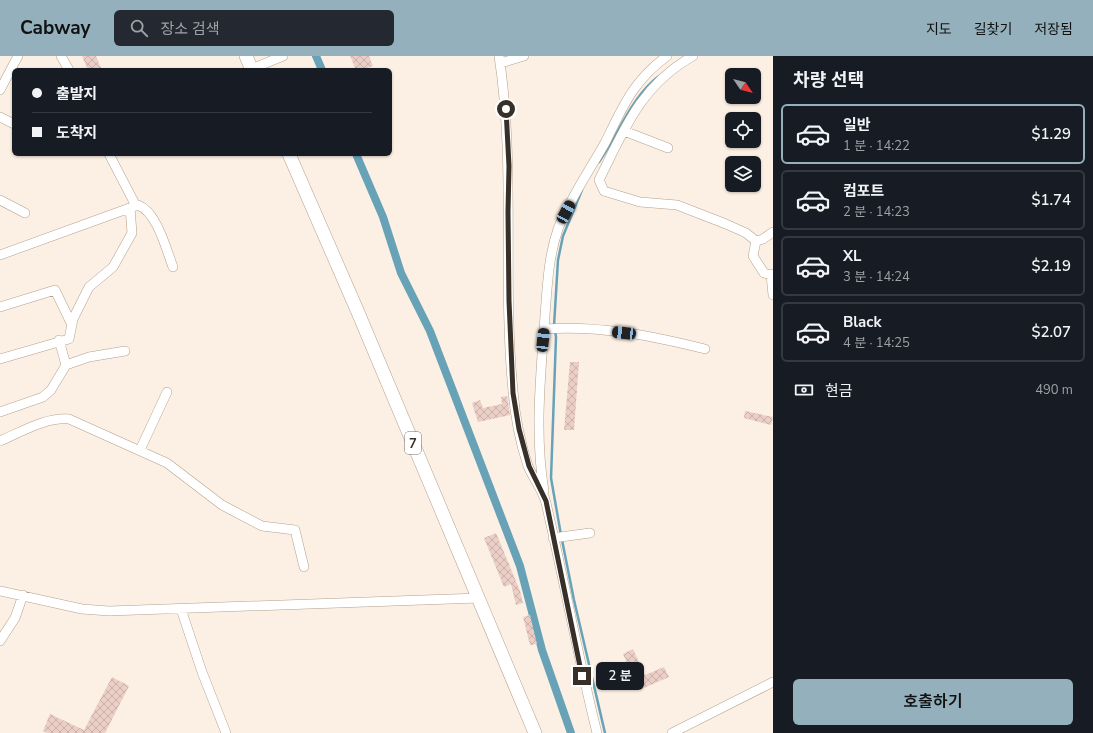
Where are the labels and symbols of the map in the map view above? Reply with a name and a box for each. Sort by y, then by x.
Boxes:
north arrow [725,68,761,104]
route start [497,100,515,118]
car [555,199,577,225]
car [611,326,637,340]
car [536,327,550,353]
road number: 7 [405,432,421,454]
callout: 2 분 [596,662,644,690]
route end [573,667,591,685]

